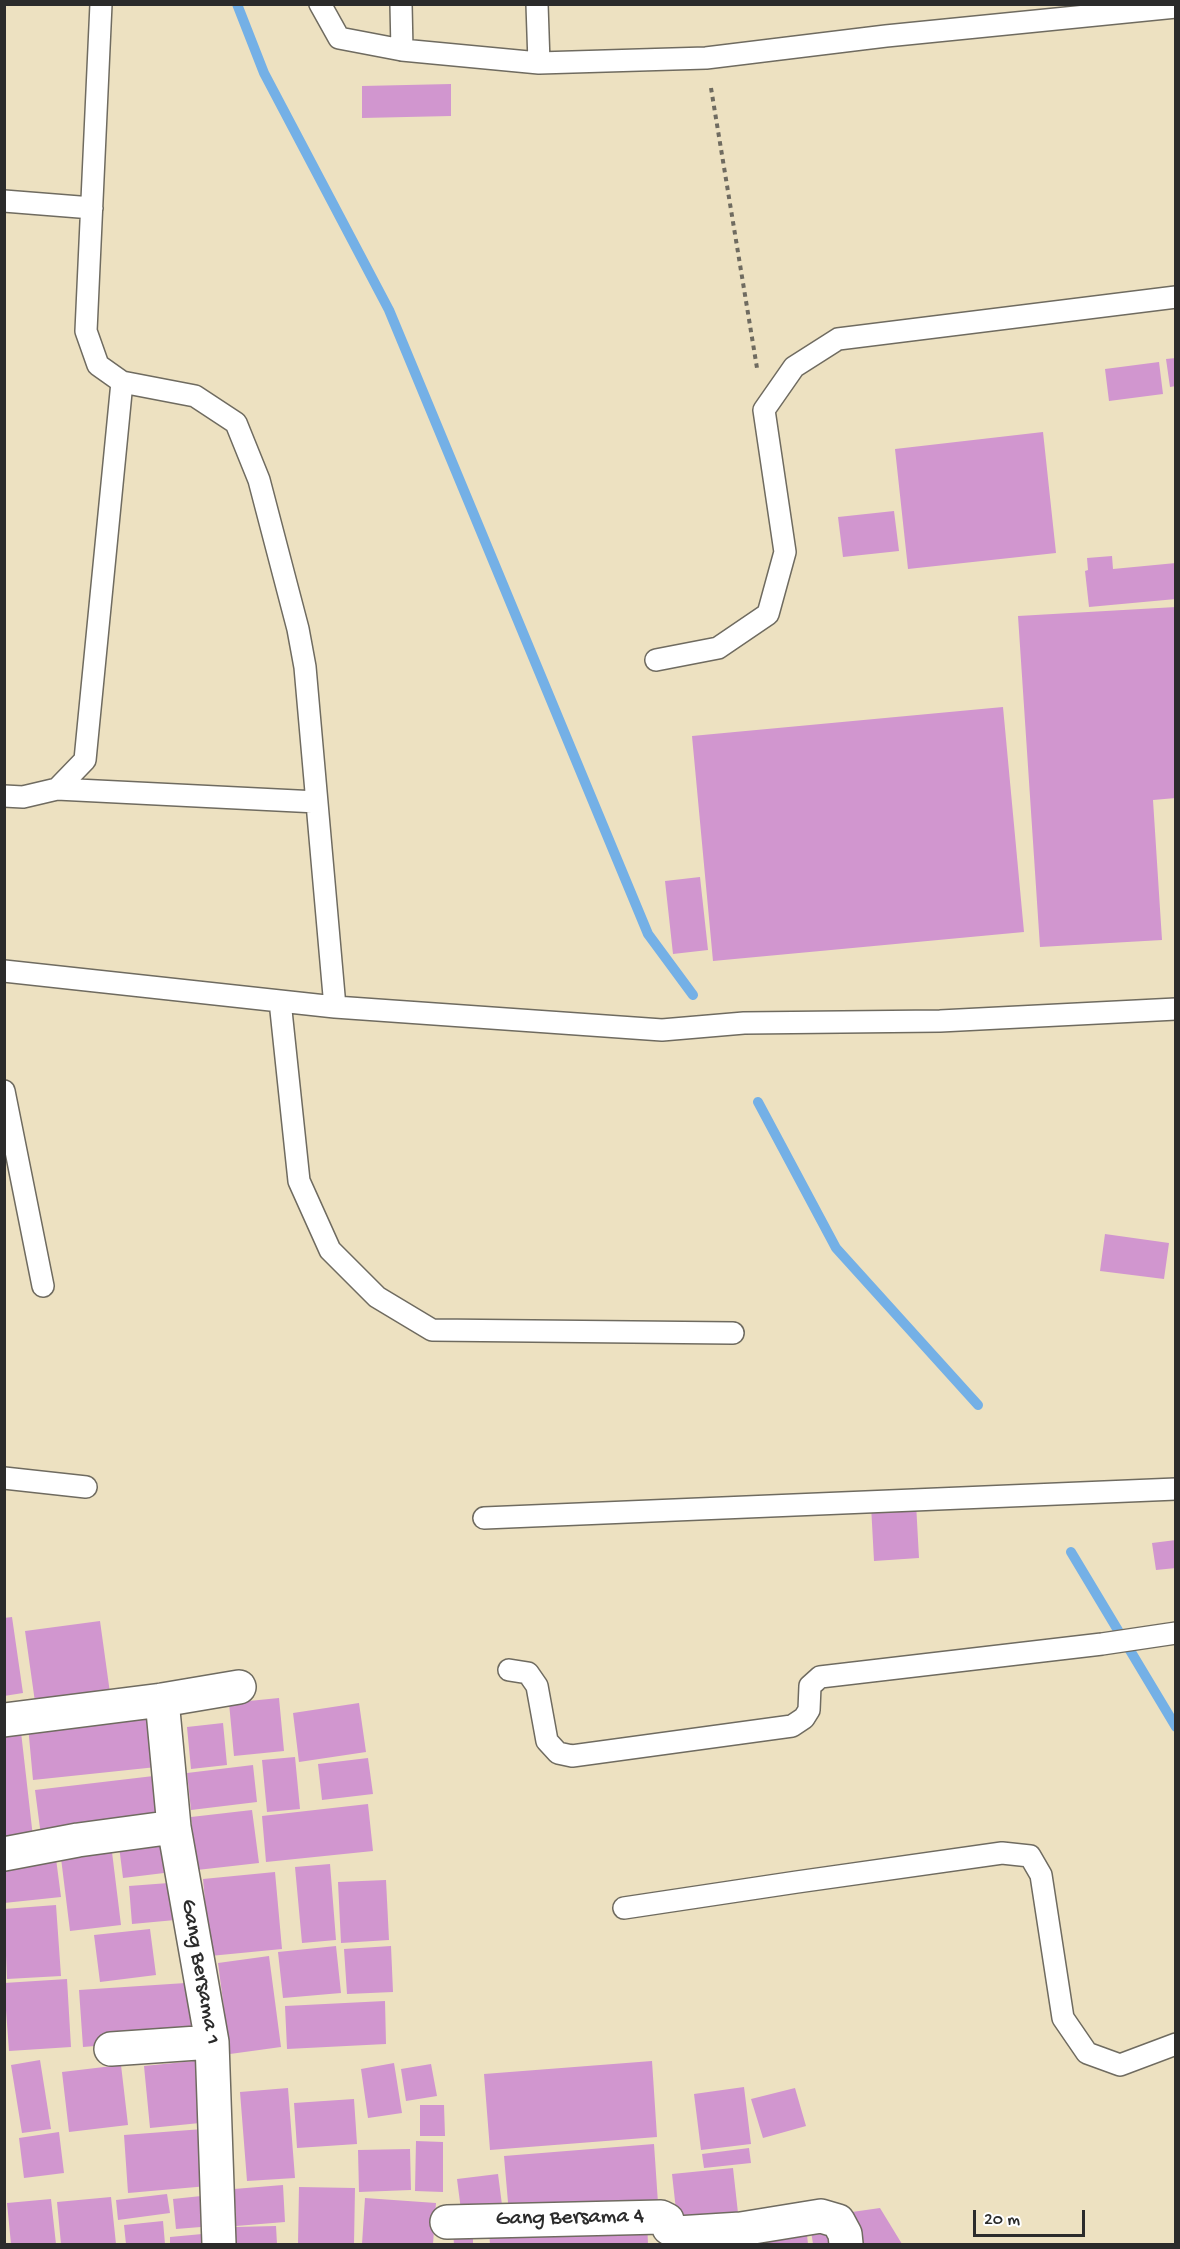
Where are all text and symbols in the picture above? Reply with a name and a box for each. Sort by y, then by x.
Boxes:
street label: Gang Bersama 1 [173,1897,225,2047]
scale bar [976,2198,1088,2236]
street label: Gang Bersama 4 [496,2205,644,2233]
text: 20 m [984,2210,1020,2231]

